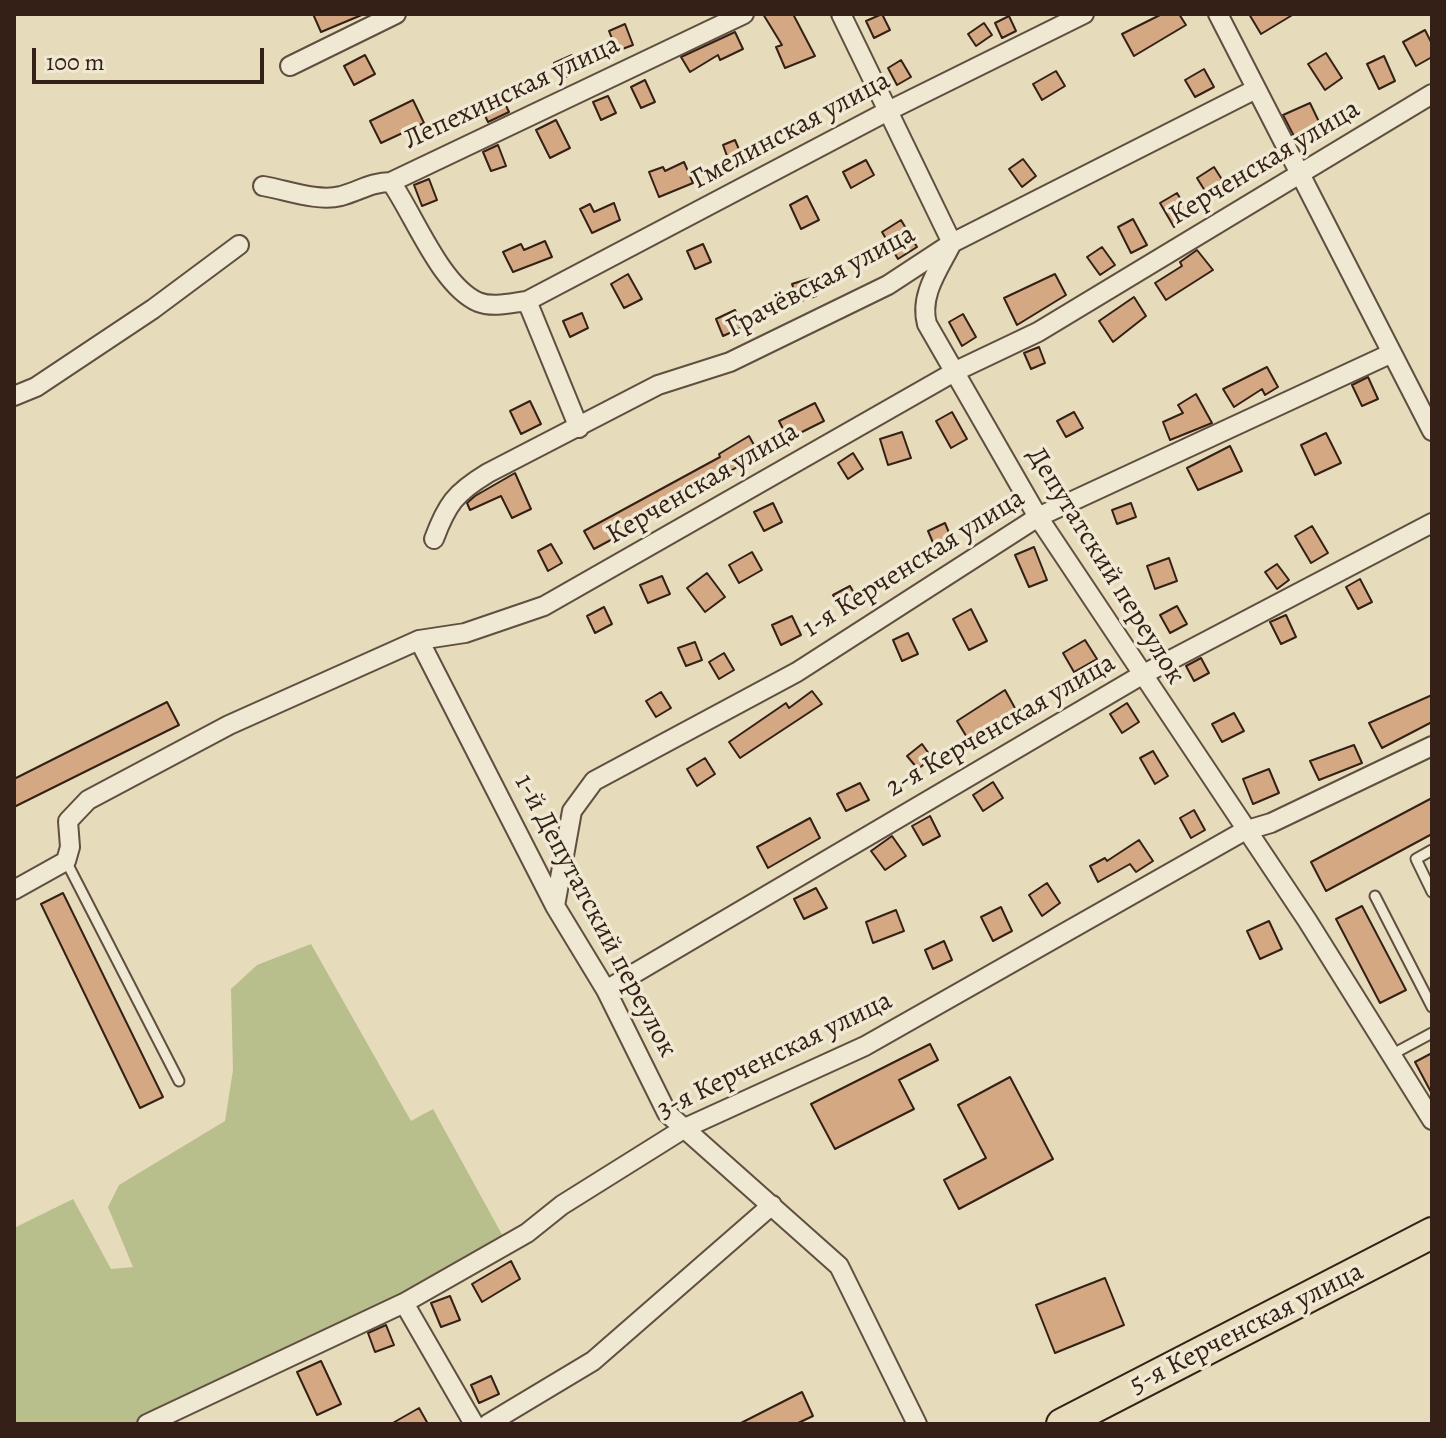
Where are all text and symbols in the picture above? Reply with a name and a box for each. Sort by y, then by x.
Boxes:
street label: Лепехинская улица [399,28,625,158]
scale bar [36,32,268,82]
text: 100 m [46,46,105,78]
street label: Гмелинская улица [686,64,896,198]
street label: Керченская улица [1164,93,1366,233]
street label: Грачёвская улица [721,218,921,346]
street label: Керченская улица [601,415,805,553]
street label: Депутатский переулок [1018,441,1192,691]
street label: 1-я Керченская улица [797,482,1031,646]
street label: 2-я Керченская улица [880,647,1122,805]
street label: 1-й Депутатский переулок [506,769,684,1063]
street label: 3-я Керченская улица [652,984,898,1128]
street label: 5-я Керченская улица [1125,1256,1369,1402]

